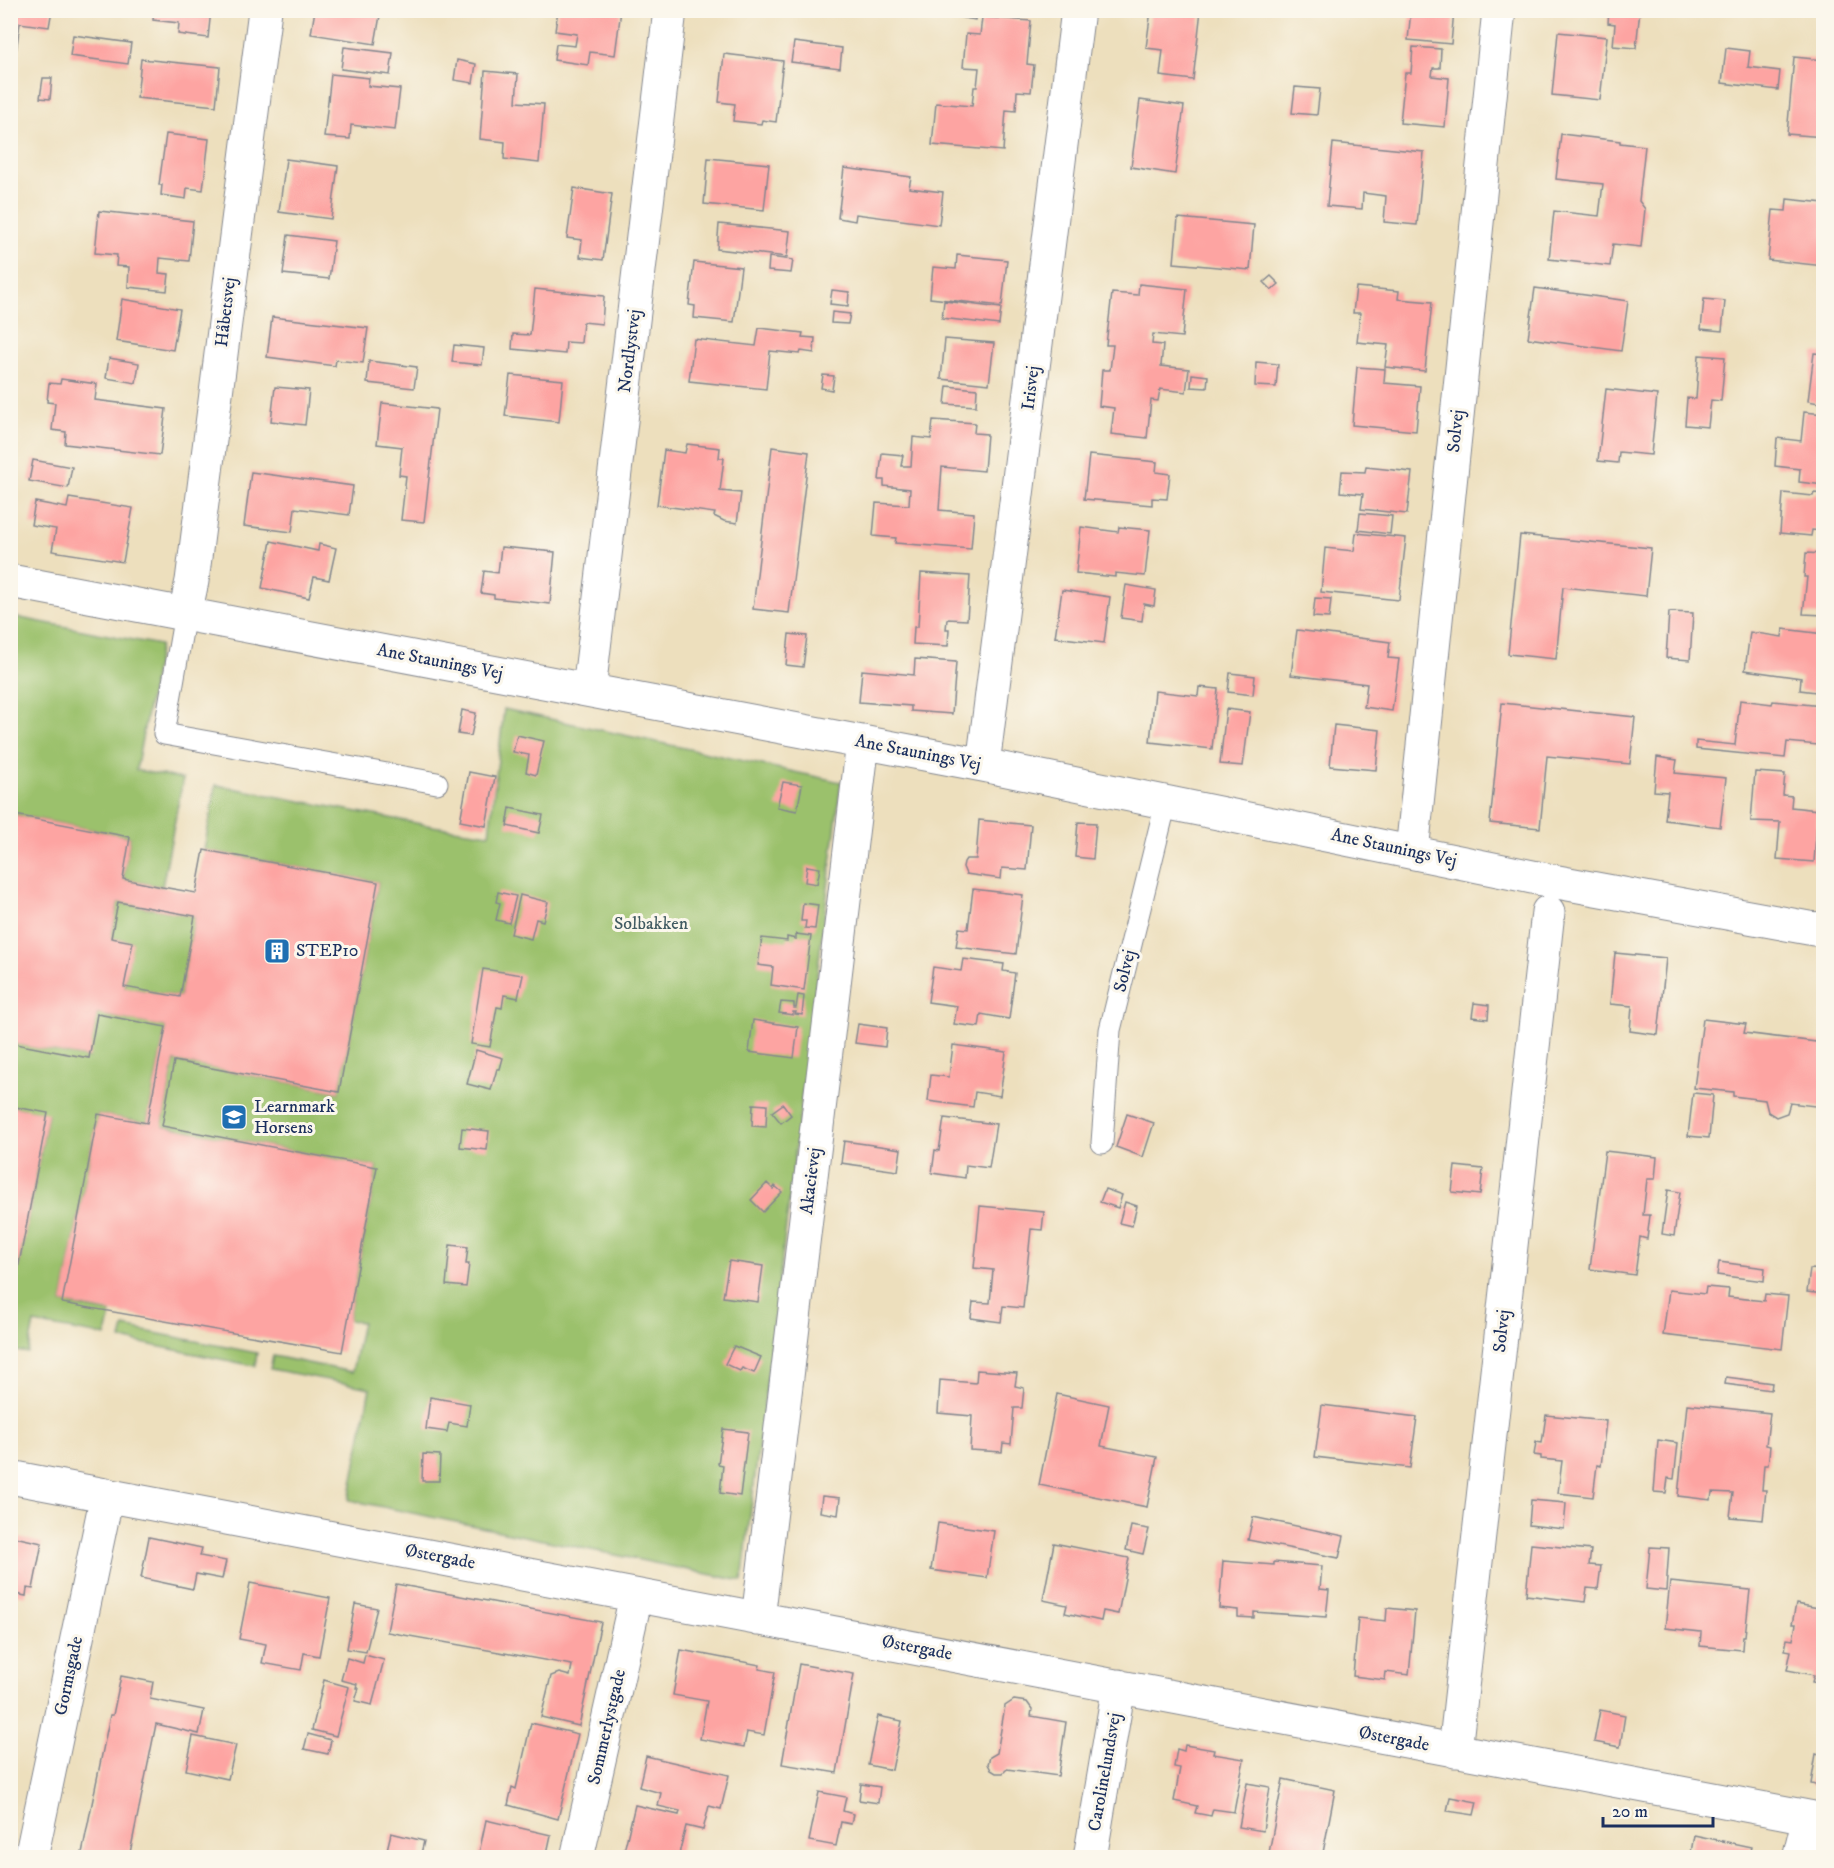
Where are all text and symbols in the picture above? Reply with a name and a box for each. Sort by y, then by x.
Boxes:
street label: Håbetsvej [211,276,241,348]
street label: Nordlystvej [614,308,646,394]
street label: Irisvej [1017,365,1045,411]
street label: Solvej [1443,408,1469,454]
street label: Ane Staunings Vej [375,639,505,685]
street label: Ane Staunings Vej [853,730,983,776]
street label: Ane Staunings Vej [1329,824,1459,872]
park label: Solbakken [614,913,689,935]
building icon: STEP10 [262,936,292,966]
place label: STEP10 [296,940,359,962]
street label: Solvej [1109,947,1141,995]
place label: Learnmark Horsens [254,1096,335,1139]
school or university icon: Learnmark Horsens [219,1102,249,1132]
street label: Akacievej [796,1146,826,1216]
street label: Solvej [1489,1308,1515,1354]
street label: Østergade [403,1539,477,1575]
street label: Østergade [880,1630,954,1666]
street label: Gormsgade [50,1634,88,1718]
street label: Sommerlystgade [583,1667,631,1787]
street label: Carolinelundsvej [1084,1711,1126,1833]
street label: Østergade [1357,1721,1431,1757]
scale bar [1603,1790,1712,1828]
text: 20 m [1612,1801,1648,1823]

